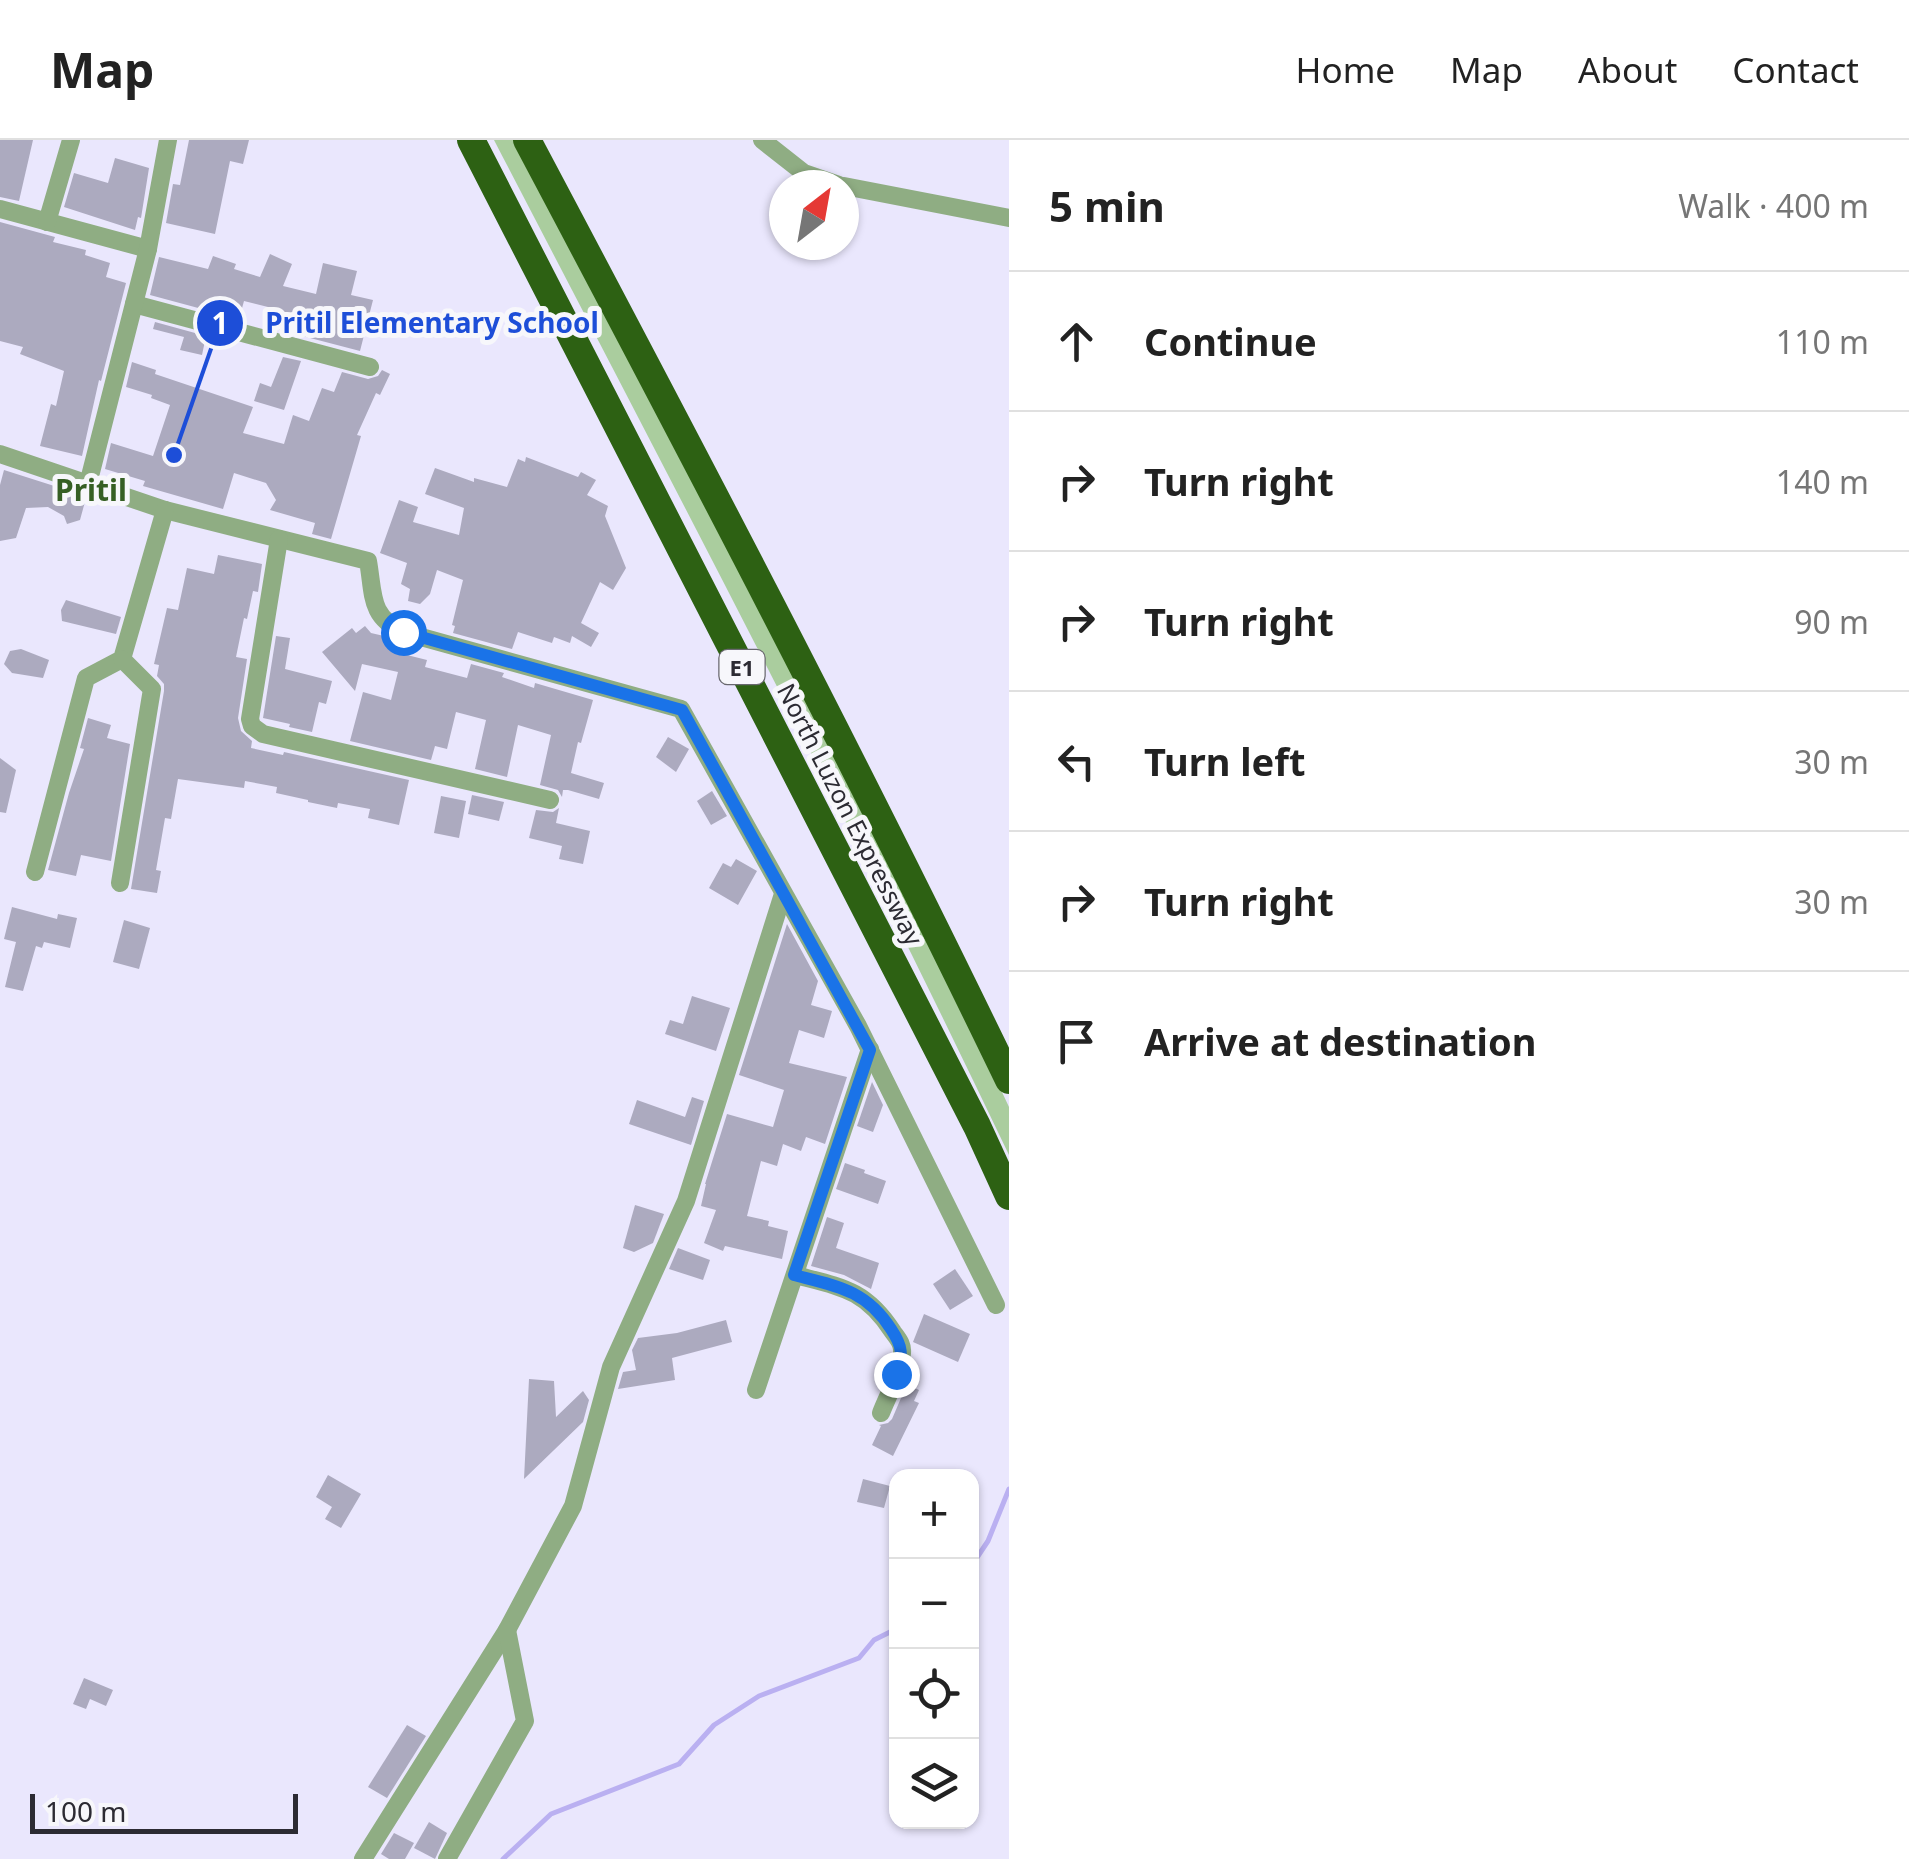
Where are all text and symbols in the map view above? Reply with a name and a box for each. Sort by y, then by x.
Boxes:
text: Map [50,37,154,102]
text: Home [1296,46,1395,93]
text: Map [1450,46,1523,93]
text: About [1578,46,1677,93]
text: Contact [1732,46,1859,93]
north arrow [769,170,859,260]
text: 5 min [1049,177,1165,234]
text: Walk · 400 m [1678,184,1869,227]
callout: Pritil Elementary School [195,294,618,352]
text: 1 [211,302,229,343]
text: Pritil Elementary School [265,303,599,341]
icon: ahead [1049,314,1104,369]
text: Continue [1144,315,1317,367]
text: 110 m [1776,320,1869,363]
icon: right [1049,454,1104,509]
text: Turn right [1144,455,1334,507]
text: 140 m [1776,460,1869,503]
district label: Pritil [55,469,127,510]
icon: right [1049,594,1104,649]
text: Turn right [1144,595,1334,647]
text: 90 m [1794,600,1869,643]
route start [381,610,427,656]
road number: E1 [720,650,764,684]
street label: North Luzon Expressway [770,677,932,951]
icon: left [1049,734,1104,789]
text: Turn left [1144,735,1306,787]
text: 30 m [1794,740,1869,783]
icon: right [1049,874,1104,929]
text: Turn right [1144,875,1334,927]
text: 30 m [1794,880,1869,923]
icon: arrive [1049,1014,1104,1069]
text: Arrive at destination [1144,1015,1536,1067]
route end [874,1352,920,1398]
map controls [889,1469,979,1829]
button: + [889,1469,979,1559]
button: − [889,1559,979,1649]
button: locate [889,1649,979,1739]
button: layers [889,1739,979,1829]
scale bar [30,1789,298,1834]
text: 100 m [45,1792,127,1830]

